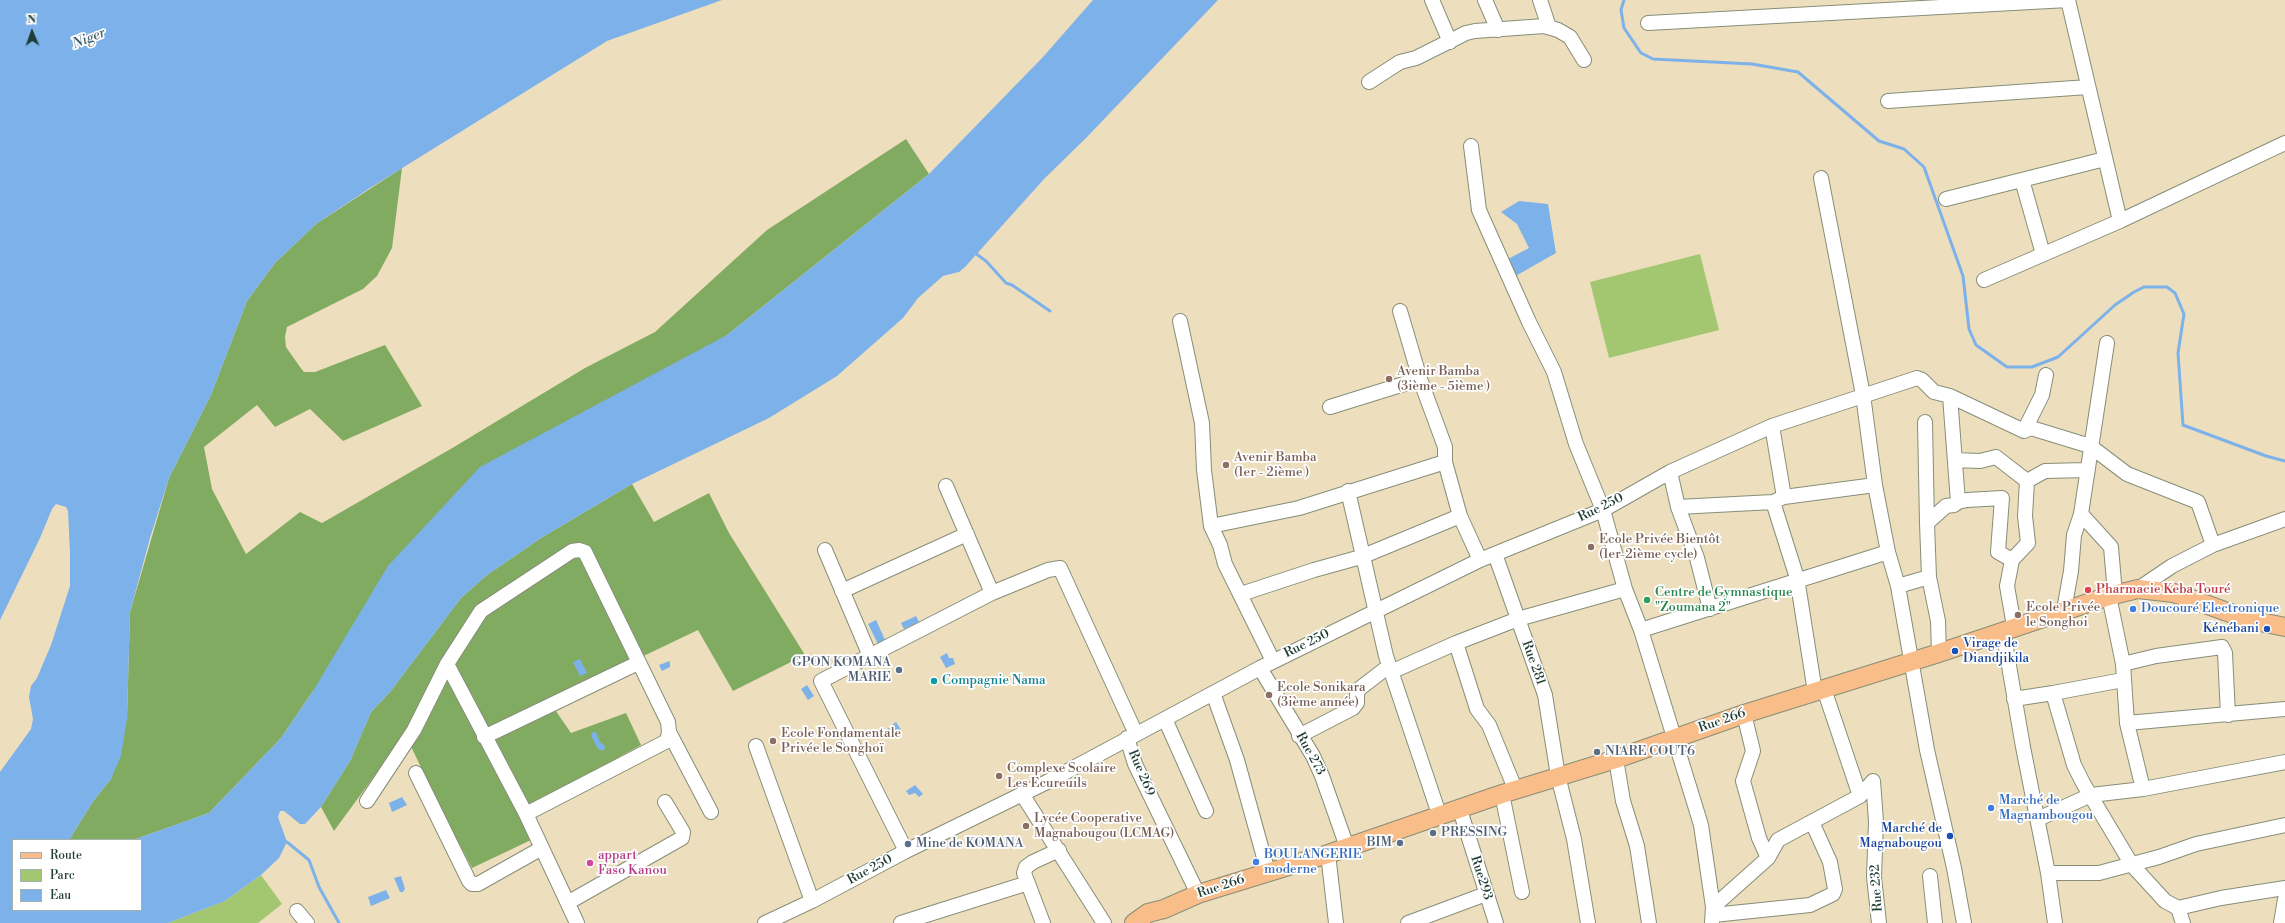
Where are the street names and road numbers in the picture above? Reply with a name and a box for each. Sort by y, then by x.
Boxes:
street label: Rue 250 [1576,490,1626,526]
street label: Rue 250 [1282,626,1332,662]
street label: Rue 281 [1518,639,1548,687]
street label: Rue 266 [1696,706,1748,736]
street label: Rue 273 [1292,730,1328,778]
street label: Rue 269 [1124,747,1158,799]
street label: Rue 250 [845,852,895,888]
street label: Rue293 [1467,854,1495,902]
street label: Rue 232 [1868,864,1886,912]
street label: Rue 266 [1195,872,1247,902]

